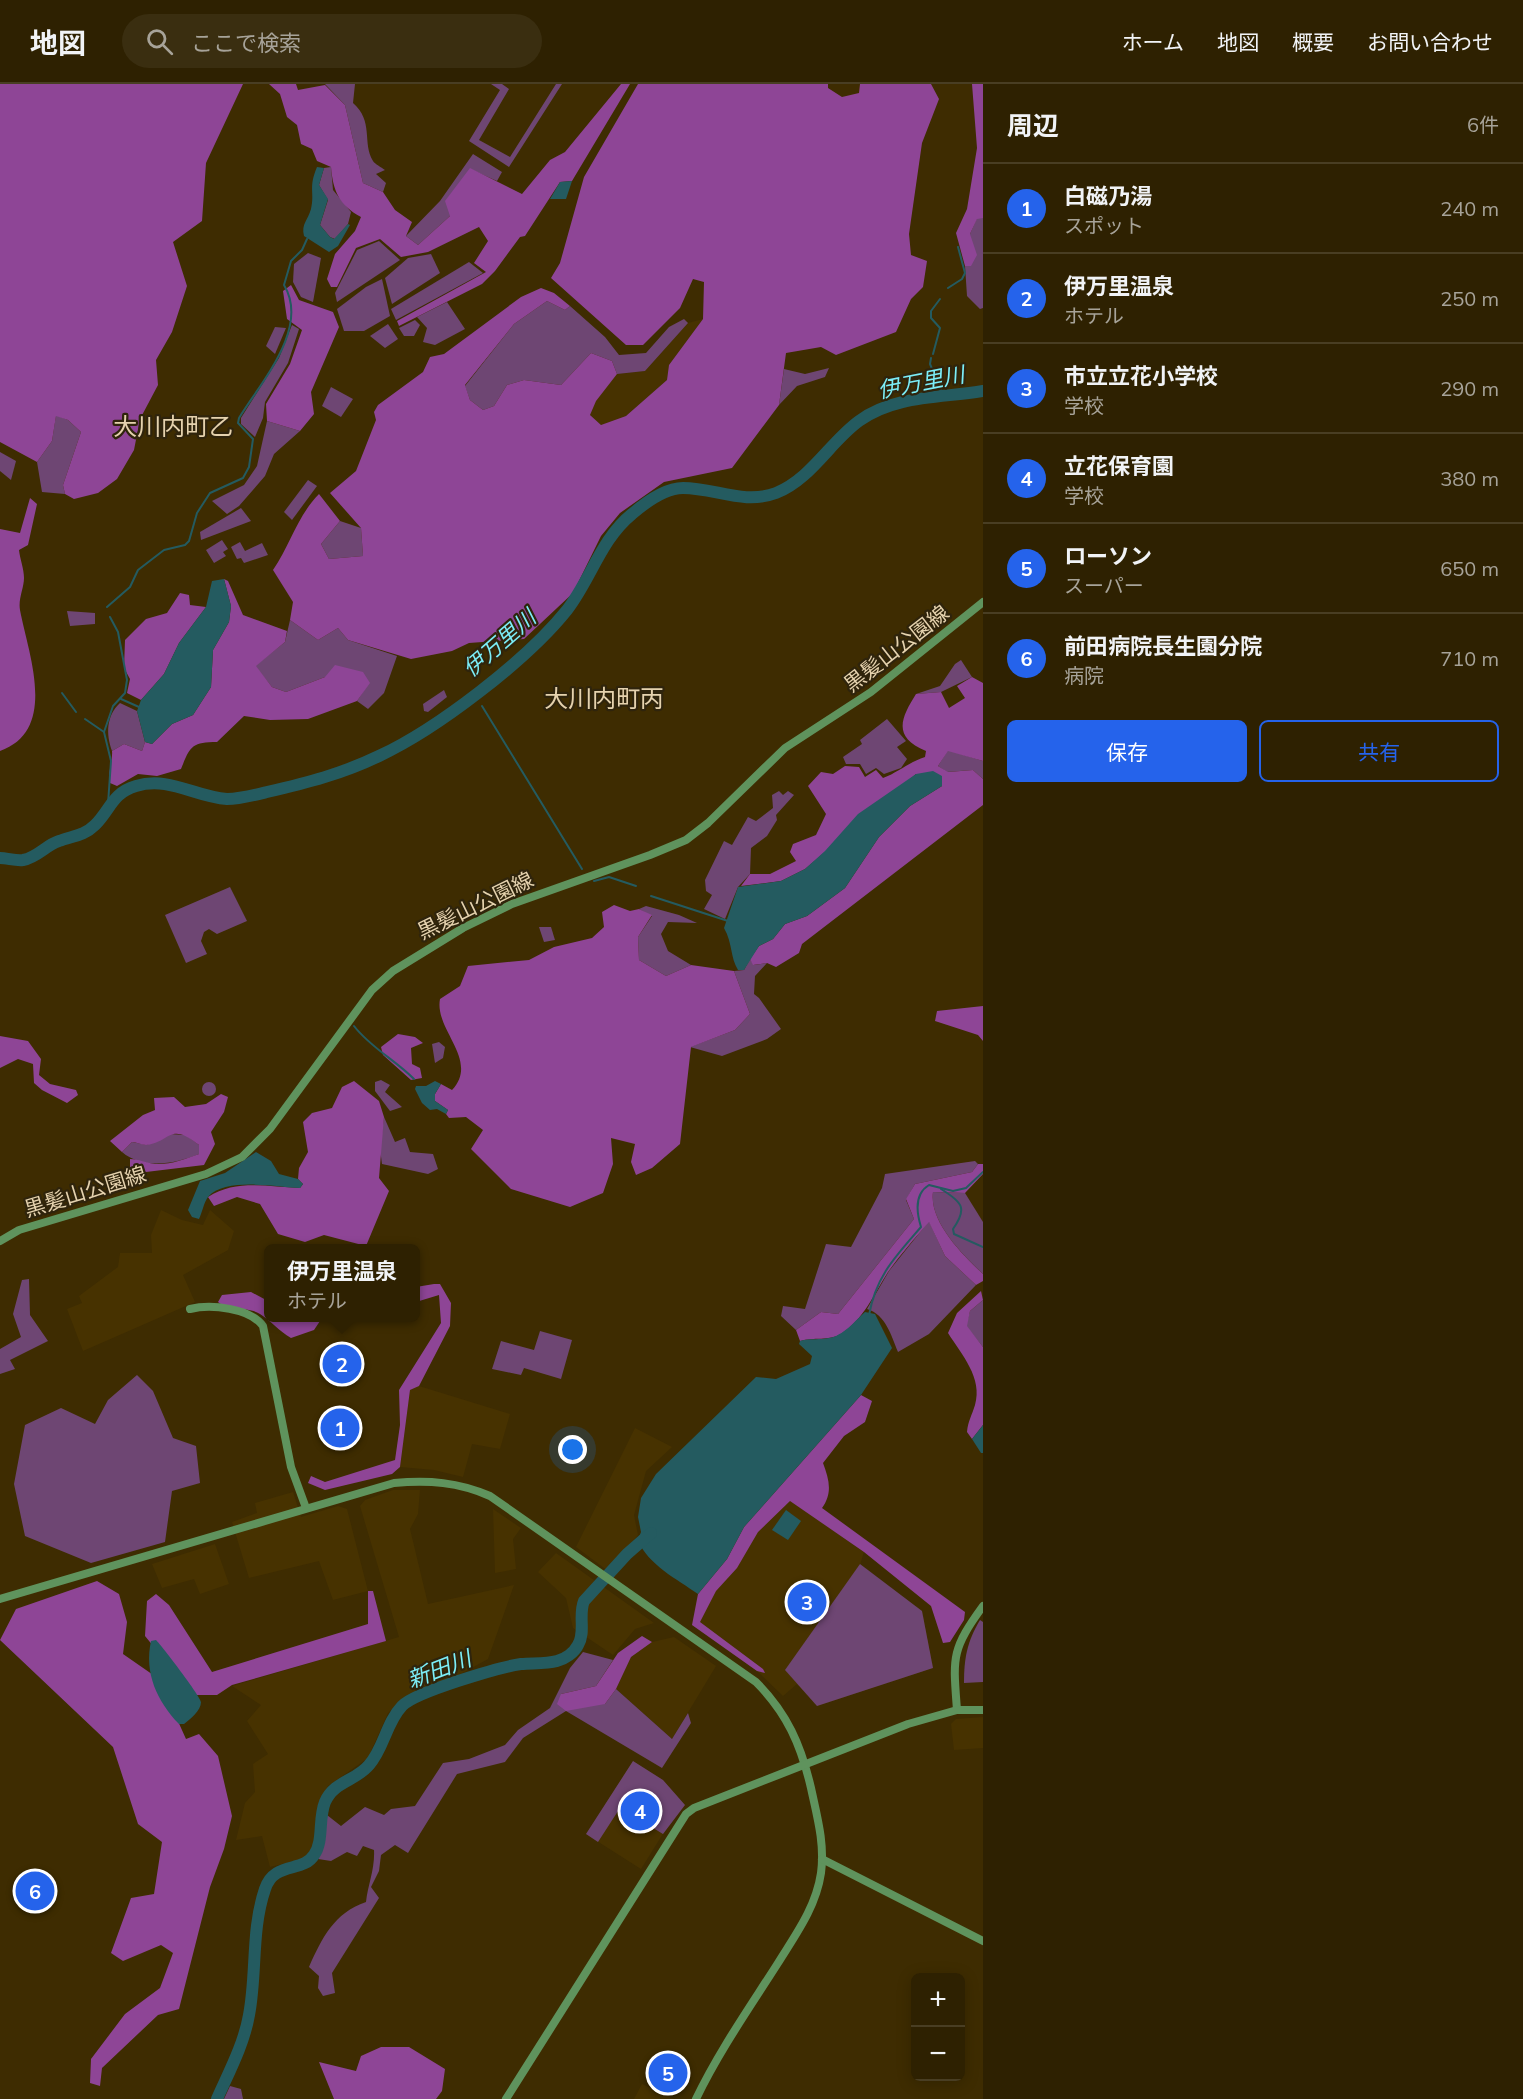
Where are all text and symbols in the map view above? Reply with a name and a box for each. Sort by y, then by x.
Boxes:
search box [122,14,542,68]
text: 地図 [30,25,86,60]
icon: search [143,25,176,58]
text: ここで検索 [191,29,301,57]
text: ホーム [1122,29,1184,55]
text: 地図 [1217,29,1259,55]
text: 概要 [1292,29,1334,55]
text: お問い合わせ [1367,29,1493,55]
text: 周辺 [1007,109,1059,142]
text: 6件 [1467,112,1499,137]
text: 白磁乃湯 [1064,182,1152,210]
text: 1 [1021,196,1033,221]
text: 240 m [1440,196,1499,221]
text: スポット [1064,213,1144,238]
text: 伊万里温泉 [1064,272,1174,300]
text: 2 [1021,286,1033,311]
text: 250 m [1440,286,1499,311]
text: ホテル [1064,303,1124,328]
water label: 伊万里川 [875,359,969,404]
text: 市立立花小学校 [1064,362,1218,390]
text: 3 [1021,376,1033,401]
text: 290 m [1440,376,1499,401]
text: 学校 [1064,393,1104,418]
district label: 大川内町乙 [113,411,233,441]
text: 立花保育園 [1064,452,1174,480]
text: 4 [1021,466,1033,491]
text: 380 m [1440,466,1499,491]
text: 学校 [1064,483,1104,508]
text: ローソン [1064,542,1152,570]
text: 5 [1021,556,1033,581]
text: 650 m [1440,556,1499,581]
text: スーパー [1064,573,1144,598]
street label: 黒髪山公園線 [838,599,954,697]
water label: 伊万里川 [457,602,543,682]
text: 前田病院長生園分院 [1064,632,1262,660]
text: 6 [1021,646,1033,671]
text: 710 m [1440,646,1499,671]
text: 病院 [1064,663,1104,688]
district label: 大川内町丙 [544,683,664,713]
button: 保存 [1007,720,1247,782]
button: 共有 [1259,720,1499,782]
street label: 黒髪山公園線 [413,866,537,944]
street label: 黒髪山公園線 [21,1160,149,1222]
popup [264,1244,420,1322]
text: 伊万里温泉 [287,1257,397,1285]
text: ホテル [287,1288,347,1313]
pin: 2 [322,1342,362,1386]
pin: 1 [320,1406,360,1450]
your location [558,1435,587,1464]
pin: 3 [788,1580,826,1624]
water label: 新田川 [403,1643,477,1694]
pin: 4 [620,1788,660,1834]
pin: 6 [15,1868,54,1914]
map controls [911,1973,965,2081]
button: + [911,1973,965,2027]
button: − [911,2027,965,2081]
pin: 5 [648,2050,688,2096]

